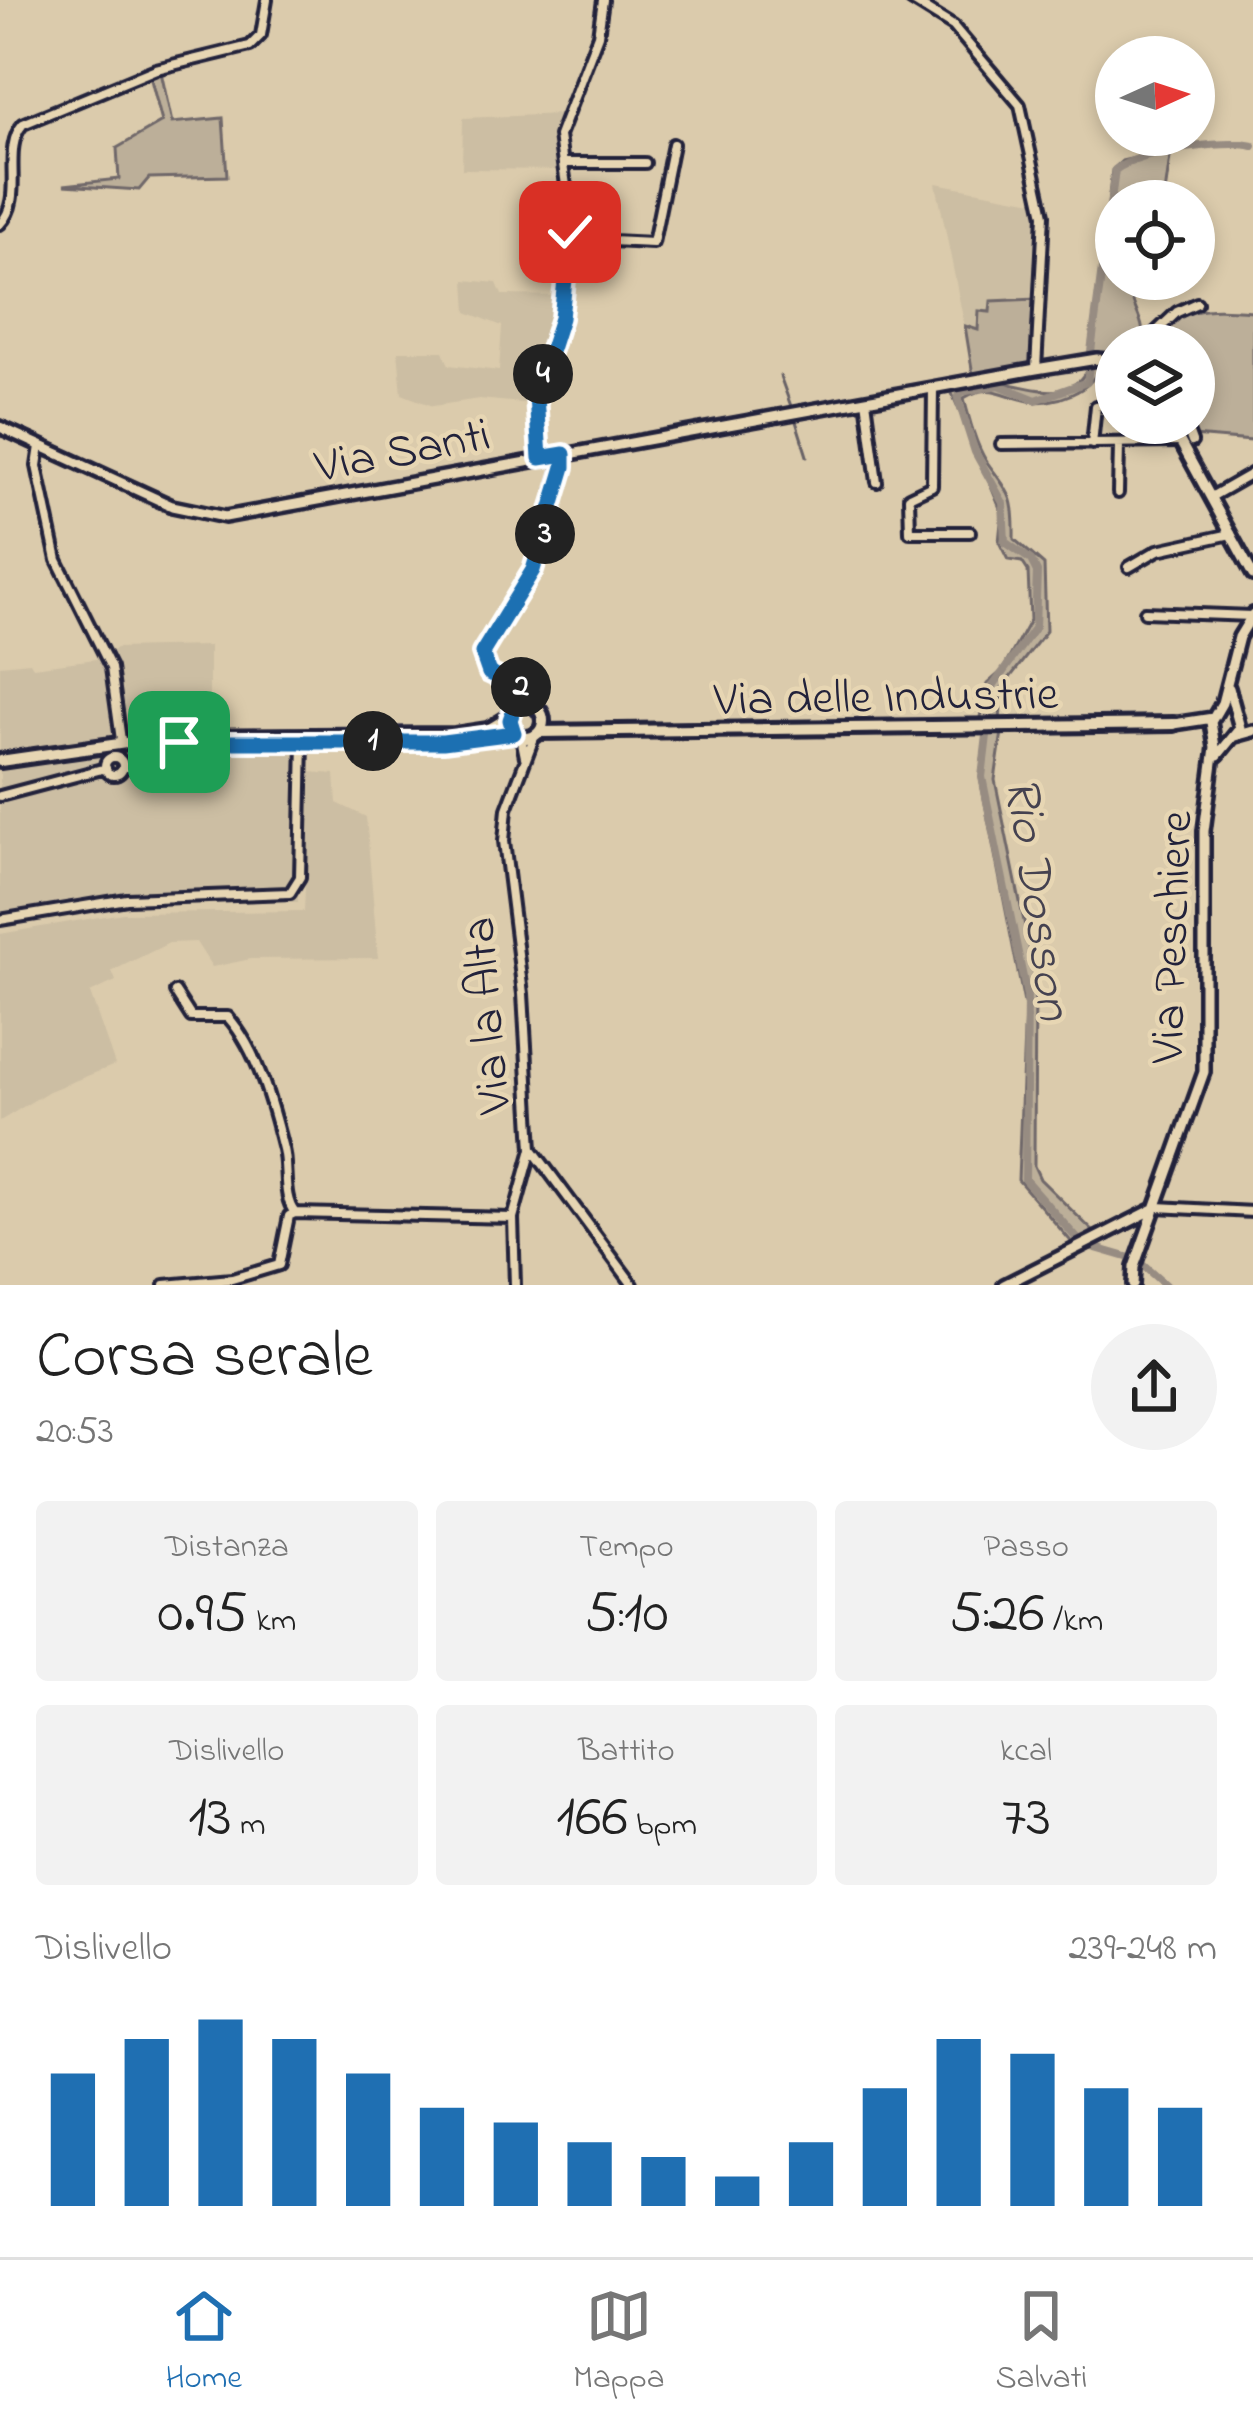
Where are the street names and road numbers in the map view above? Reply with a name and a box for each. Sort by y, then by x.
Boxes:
street label: Via Santi [309,402,496,504]
street label: Via delle Industrie [712,661,1059,737]
street label: Via Peschiere [1135,809,1213,1066]
street label: Via la Alta [446,914,533,1118]

